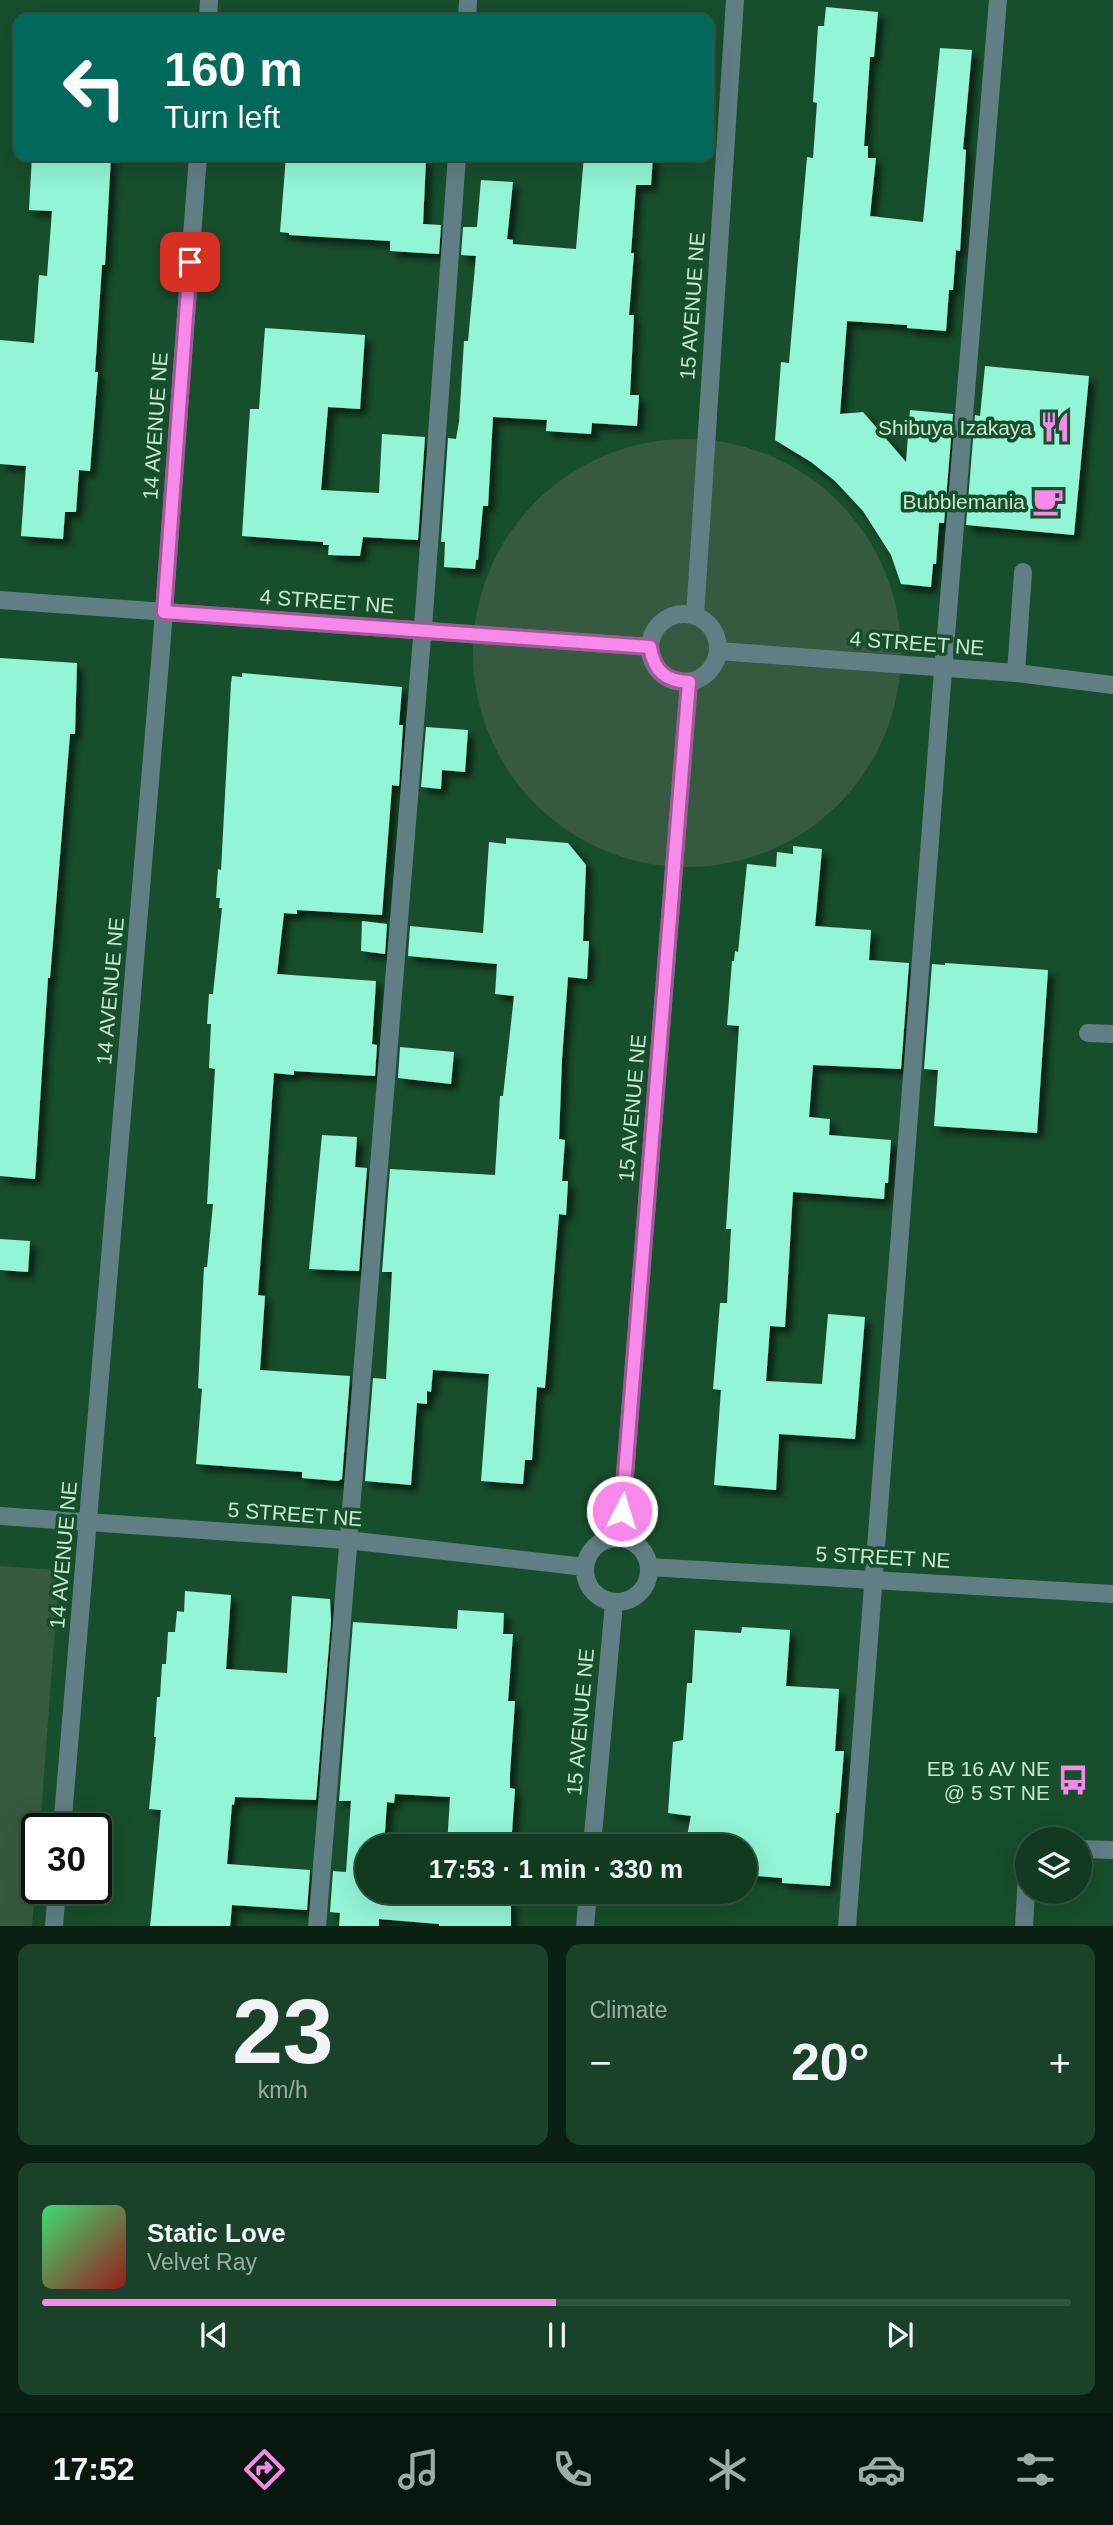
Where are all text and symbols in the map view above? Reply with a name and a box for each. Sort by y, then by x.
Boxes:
icon: left [49,42,140,133]
text: 160 m [164,42,303,96]
text: Turn left [164,99,280,135]
street label: 15 AVENUE NE [675,231,709,381]
pin [160,232,220,292]
icon: arrive [171,243,209,281]
street label: 14 AVENUE NE [138,351,172,501]
restaurant icon: Shibuya Izakaya [1038,410,1072,444]
place label: Shibuya Izakaya [878,416,1032,439]
cafe icon: Bubblemania [1031,484,1065,518]
place label: Bubblemania [902,490,1025,513]
street label: 4 STREET NE [259,585,395,617]
street label: 4 STREET NE [849,627,985,659]
street label: 14 AVENUE NE [92,916,128,1066]
street label: 15 AVENUE NE [614,1033,650,1183]
position arrow [585,1474,659,1548]
street label: 14 AVENUE NE [45,1480,81,1630]
street label: 5 STREET NE [227,1498,363,1530]
street label: 5 STREET NE [815,1542,951,1572]
street label: 15 AVENUE NE [562,1647,598,1797]
place label: EB 16 AV NE @ 5 ST NE [927,1757,1050,1804]
bus stop icon: EB 16 AV NE @ 5 ST NE [1056,1763,1090,1797]
speed limit sign: 30 [21,1813,112,1904]
map controls [1015,1827,1092,1904]
button: layers [1015,1827,1092,1904]
text: 17:53 · 1 min · 330 m [429,1854,683,1884]
text: 23 [232,1981,333,2082]
text: Climate [590,1997,667,2023]
text: 20° [791,2033,870,2091]
text: − [590,2042,612,2084]
text: + [1049,2042,1071,2084]
text: km/h [258,2077,308,2103]
text: Static Love [147,2218,286,2248]
text: Velvet Ray [147,2249,257,2275]
icon: previous [195,2316,233,2354]
icon: pause [538,2316,576,2354]
icon: next [881,2316,919,2354]
icon: directions [240,2445,289,2494]
icon: music [394,2445,443,2494]
icon: phone [548,2445,597,2494]
icon: climate [703,2445,752,2494]
icon: car [857,2445,906,2494]
icon: filters [1011,2445,1060,2494]
text: 17:52 [53,2451,134,2487]

